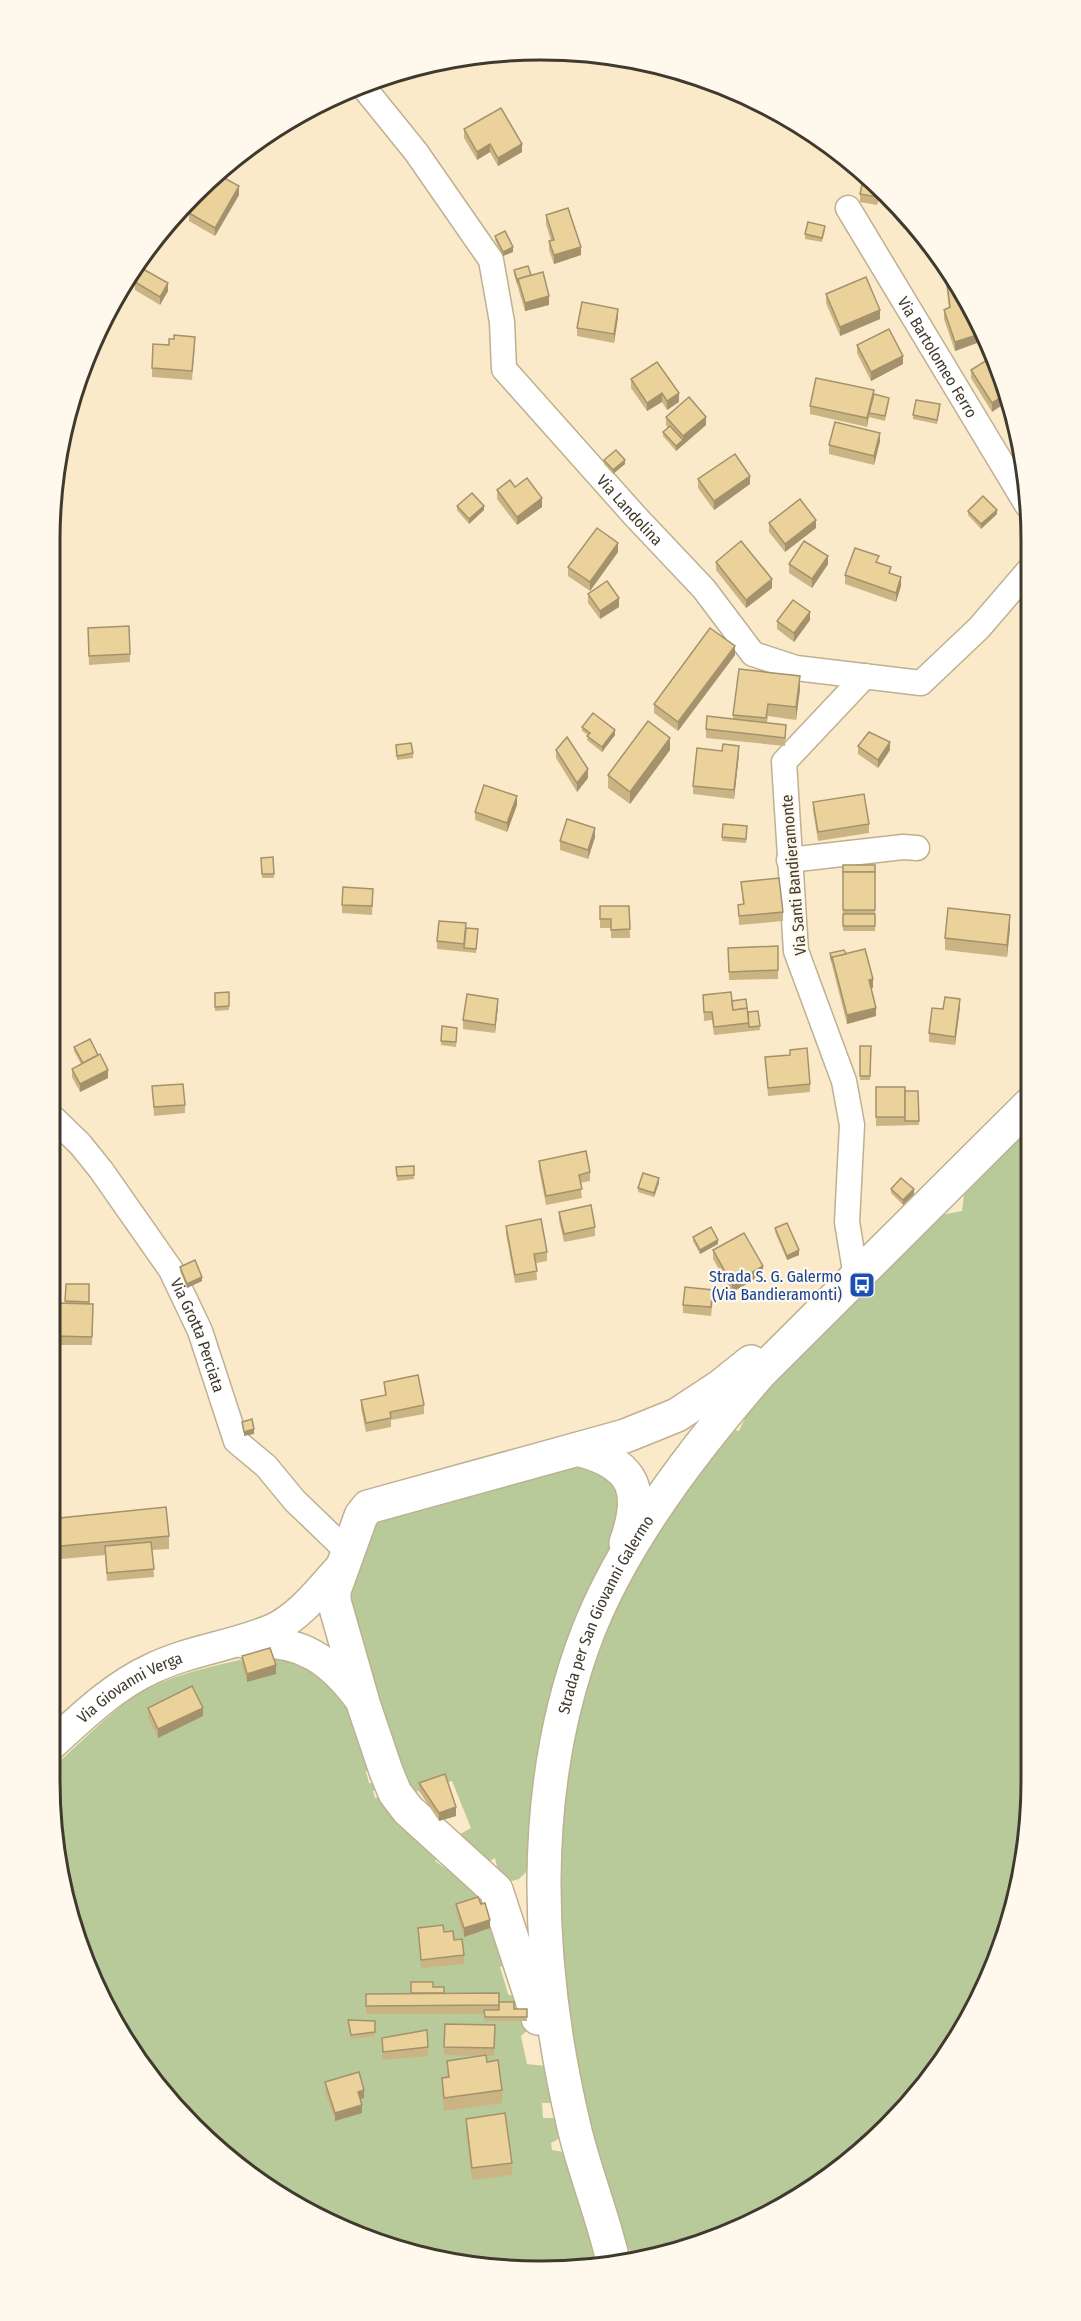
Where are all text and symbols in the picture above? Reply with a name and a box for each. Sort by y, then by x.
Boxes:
street label: Via Bartolomeo Ferro [894,293,981,421]
street label: Via Landolina [593,471,667,549]
street label: Via Santi Bandieramonte [777,794,810,956]
place label: Strada S. G. Galermo (Via Bandieramonti) [709,1267,842,1304]
bus stop icon: Strada S. G. Galermo (Via Bandieramonti) [847,1270,877,1300]
street label: Via Grotta Perciata [166,1275,228,1395]
street label: Strada per San Giovanni Galermo [554,1512,658,1716]
street label: Via Giovanni Verga [73,1648,185,1727]

